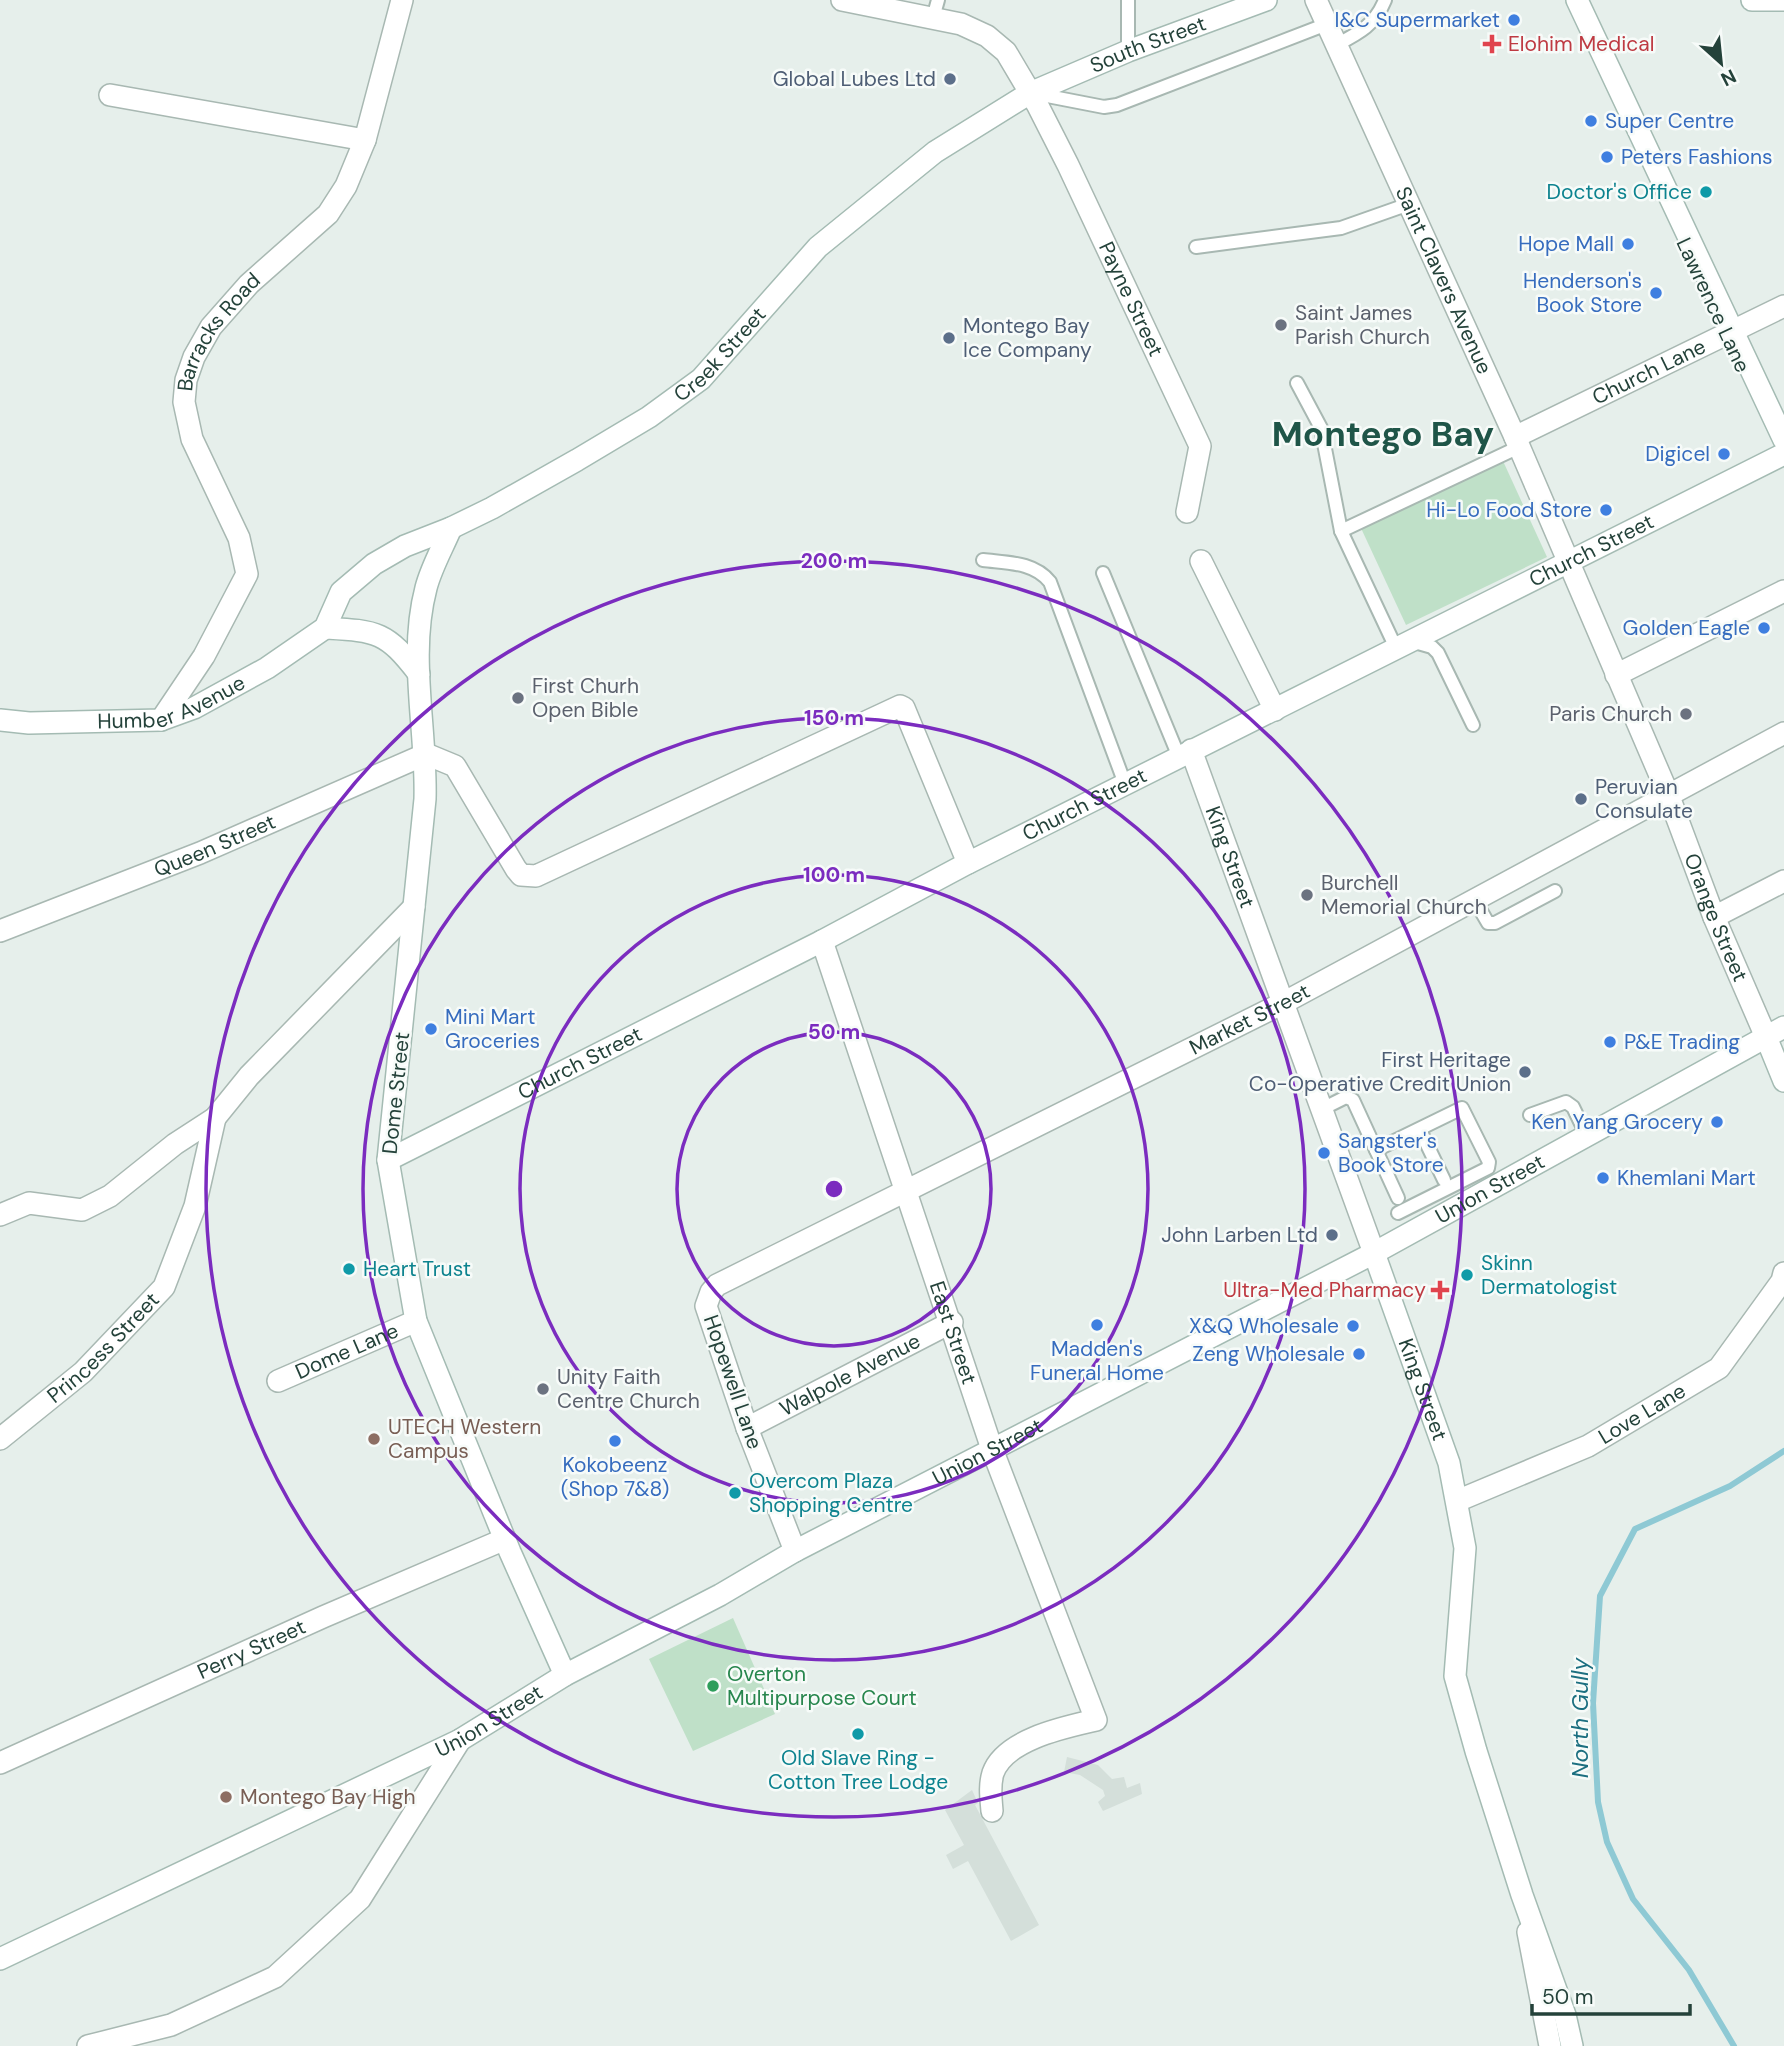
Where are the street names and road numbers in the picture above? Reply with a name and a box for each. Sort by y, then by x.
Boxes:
street label: South Street [1086,9,1210,80]
street label: Saint Clavers Avenue [1389,182,1499,379]
street label: Lawrence Lane [1670,233,1756,377]
street label: Payne Street [1092,237,1170,361]
street label: Barracks Road [171,266,266,392]
street label: Creek Street [668,301,772,408]
street label: Church Lane [1588,332,1710,411]
street label: Church Street [1524,508,1658,593]
street label: Humber Avenue [97,669,250,735]
street label: Church Street [1018,762,1152,848]
street label: King Street [1199,802,1261,912]
street label: Queen Street [150,808,280,884]
street label: Orange Street [1677,849,1754,986]
street label: Market Street [1185,977,1315,1061]
street label: Church Street [513,1020,647,1106]
street label: Dome Street [376,1031,416,1155]
street label: Union Street [1430,1148,1550,1230]
street label: East Street [923,1278,983,1388]
street label: Princess Street [41,1286,166,1409]
street label: Hopewell Lane [697,1311,769,1453]
street label: Dome Lane [291,1316,403,1386]
street label: Walpole Avenue [775,1327,925,1423]
street label: King Street [1392,1335,1454,1444]
street label: Love Lane [1593,1377,1691,1451]
street label: Union Street [928,1412,1048,1492]
street label: Perry Street [193,1613,310,1686]
street label: Union Street [431,1678,548,1764]

